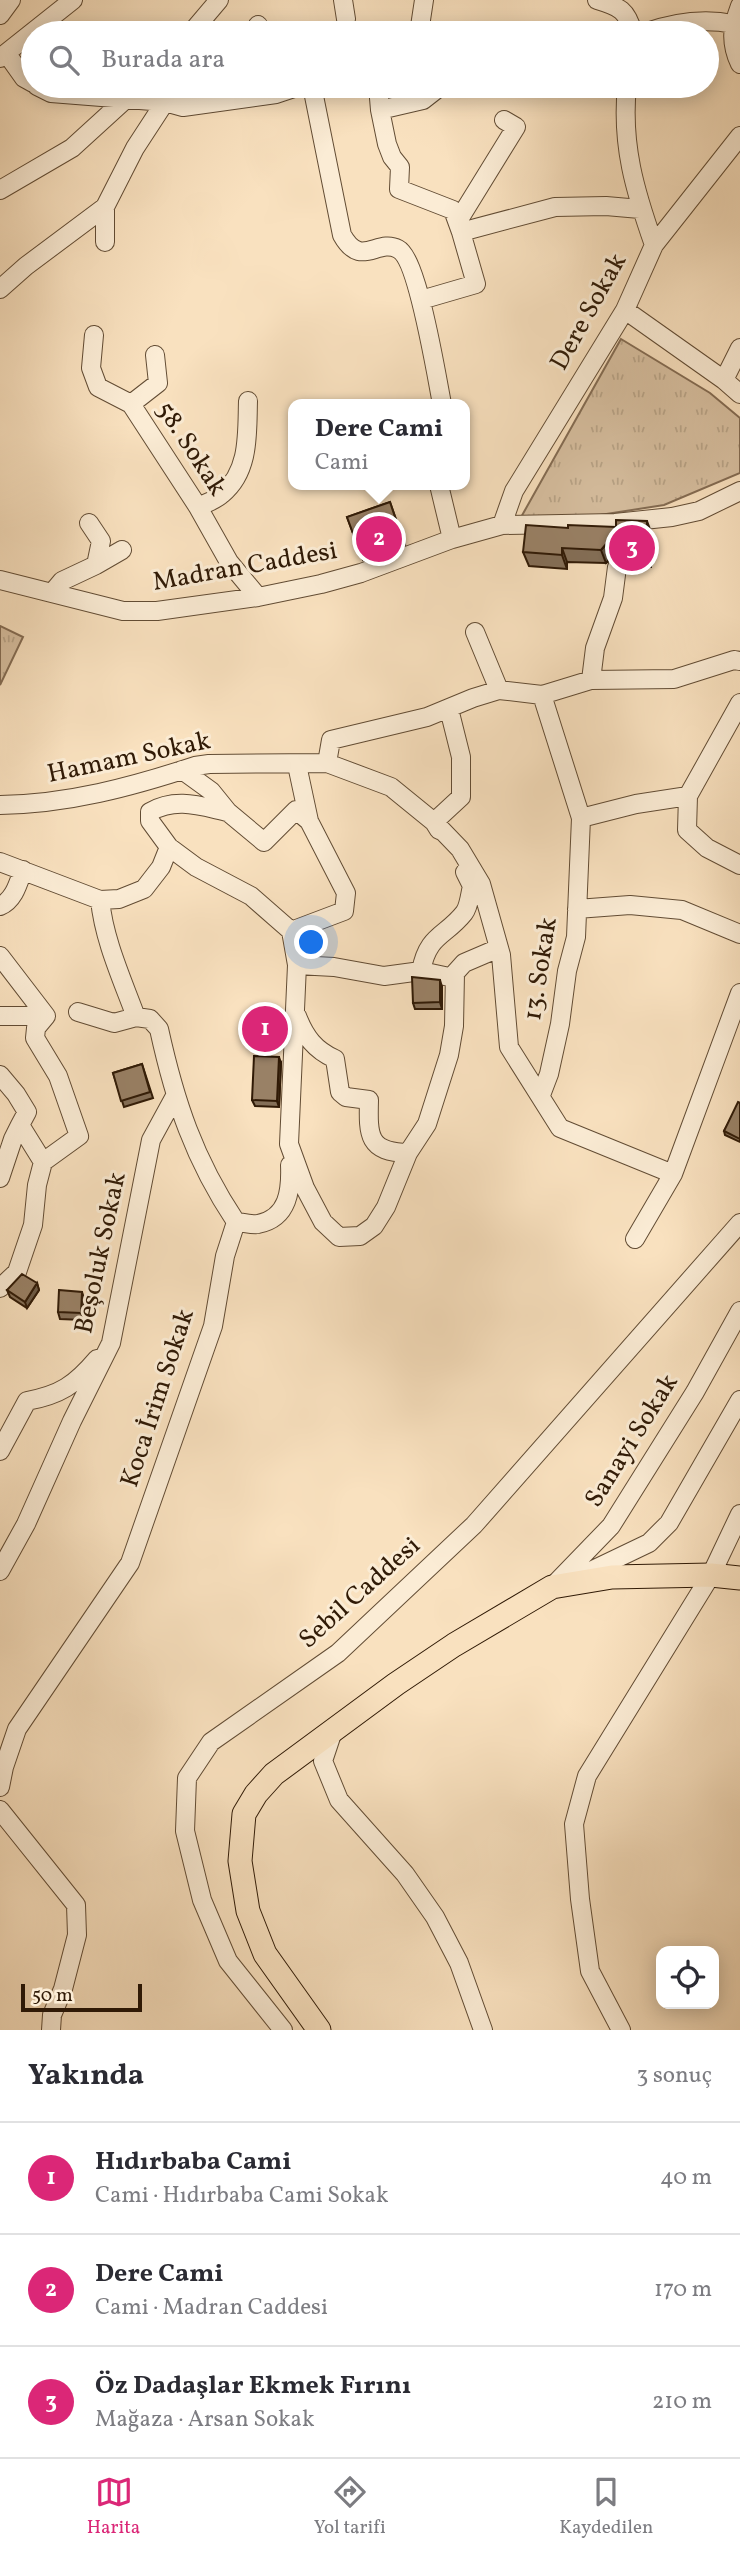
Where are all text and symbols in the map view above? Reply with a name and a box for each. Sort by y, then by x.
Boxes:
search box [21,21,719,98]
icon: search [45,41,83,79]
text: Burada ara [101,42,225,78]
street label: Dere Sokak [542,247,636,377]
street label: 58. Sokak [147,395,235,503]
popup [288,399,470,490]
text: Dere Cami [315,411,443,447]
text: Cami [315,447,369,479]
pin: 2 [356,513,402,565]
pin: 3 [609,522,655,574]
street label: Madran Caddesi [150,533,340,601]
street label: Hamam Sokak [44,723,214,793]
street label: 13. Sokak [515,915,567,1023]
your location [294,925,328,959]
pin: 1 [242,1003,288,1055]
street label: Beşoluk Sokak [66,1169,136,1337]
street label: Koca İrim Sokak [112,1304,204,1492]
street label: Sanayi Sokak [577,1367,687,1515]
street label: Sebil Caddesi [291,1529,429,1657]
map controls [656,1946,719,2009]
button: locate [656,1946,719,2009]
scale bar [21,1981,142,2013]
text: 50 m [32,1983,73,2009]
text: Yakında [28,2055,144,2097]
text: 3 sonuç [637,2060,712,2092]
text: Hıdırbaba Cami [95,2144,291,2180]
text: 1 [46,2162,56,2194]
text: 40 m [660,2162,712,2194]
text: Cami · Hıdırbaba Cami Sokak [95,2180,388,2212]
text: Dere Cami [95,2256,223,2292]
text: 2 [45,2274,57,2306]
text: 170 m [654,2274,712,2306]
text: Cami · Madran Caddesi [95,2292,328,2324]
text: Öz Dadaşlar Ekmek Fırını [95,2368,411,2404]
text: 3 [45,2386,57,2418]
text: 210 m [652,2386,712,2418]
text: Mağaza · Arsan Sokak [95,2404,314,2436]
tab: Harita [87,2473,140,2541]
tab: Yol tarifi [314,2473,386,2541]
tab: Kaydedilen [559,2473,653,2541]

